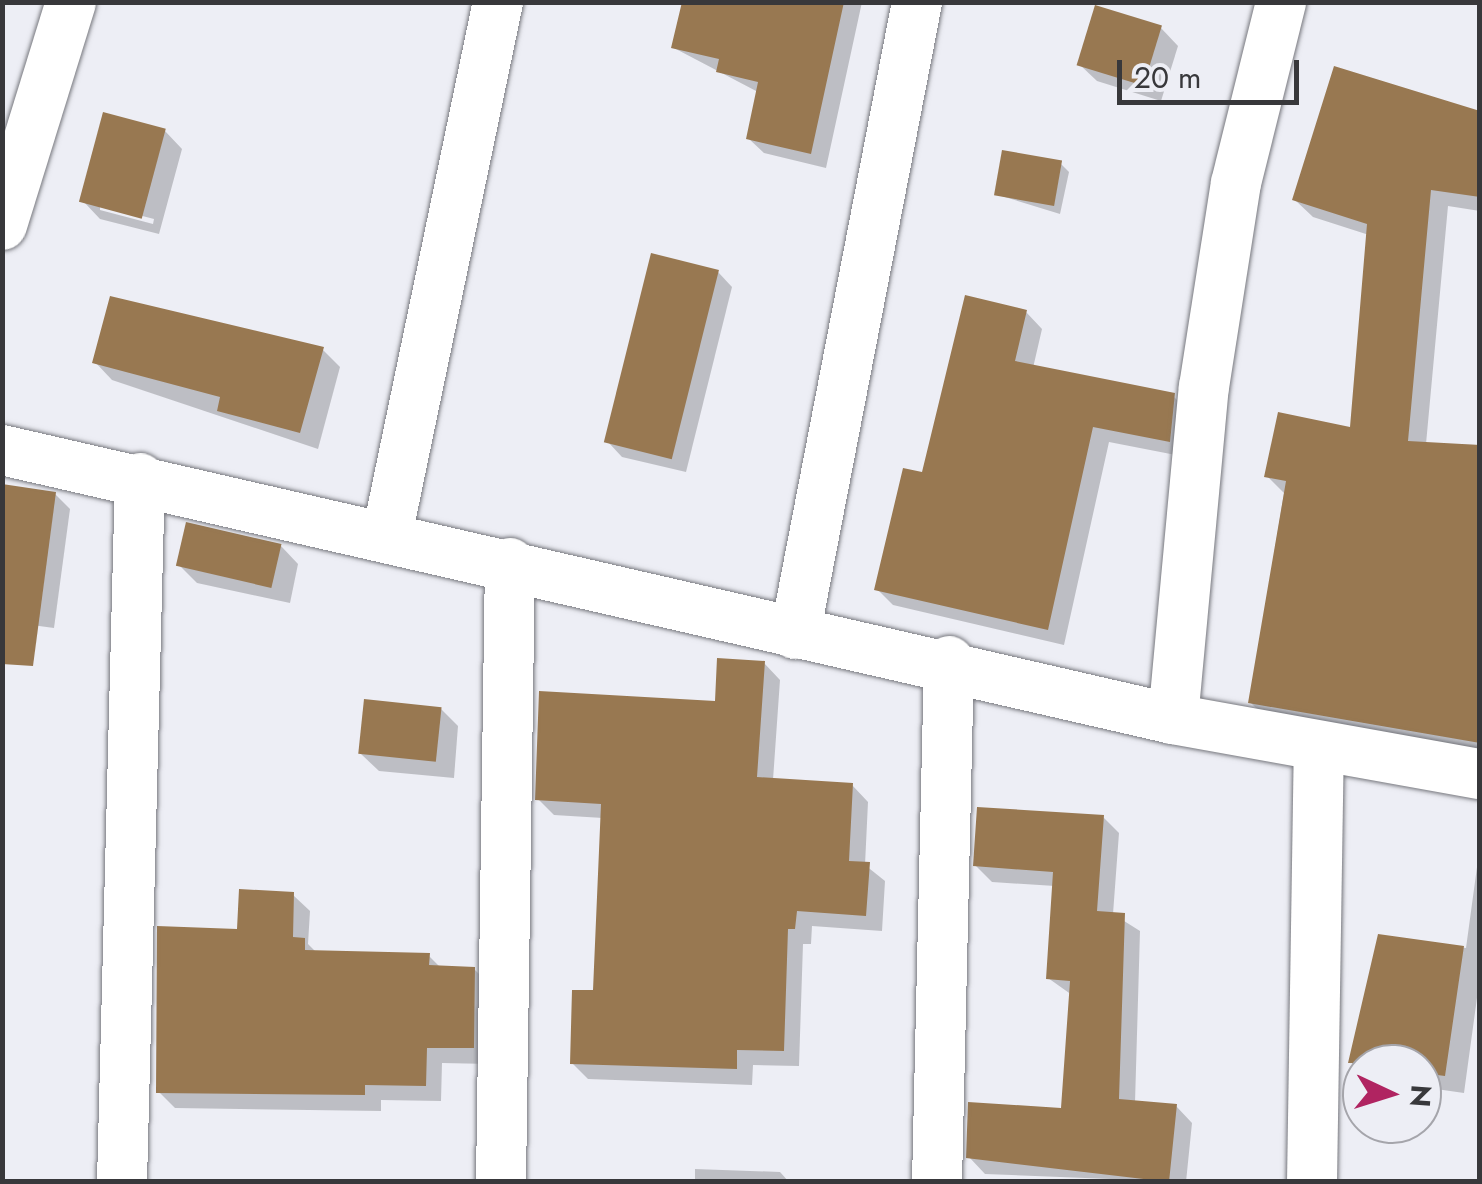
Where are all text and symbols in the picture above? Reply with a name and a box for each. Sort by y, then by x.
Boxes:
scale bar [1122,40,1304,102]
text: 20 m [1134,56,1201,99]
north arrow [1342,1044,1442,1144]
text: N [1399,1083,1442,1109]

